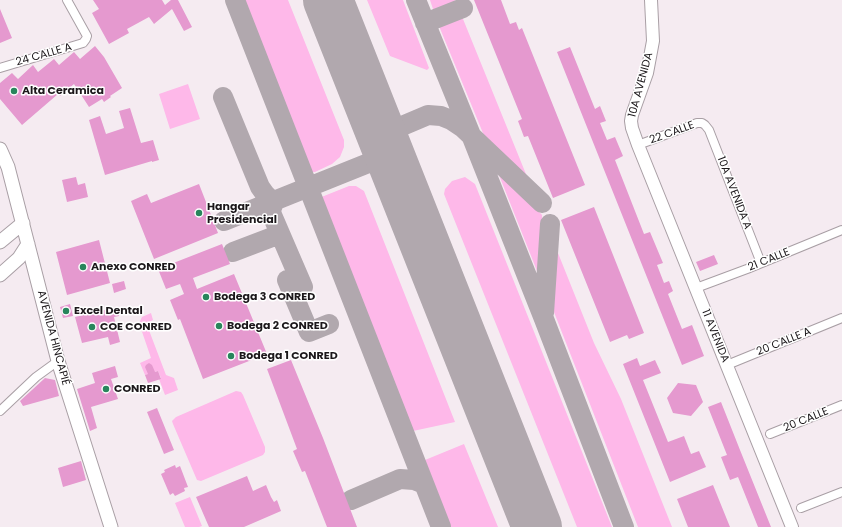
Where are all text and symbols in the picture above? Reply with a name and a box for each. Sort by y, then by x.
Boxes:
street label: 24 CALLE A [15,41,73,69]
street label: 10A AVENIDA [626,51,656,119]
place label: Alta Ceramica [22,84,104,98]
marker: Alta Ceramica [9,86,19,96]
street label: 22 CALLE [648,119,696,147]
street label: 10A AVENIDA A [714,155,754,231]
place label: Hangar Presidencial [207,200,277,226]
marker: Hangar Presidencial [194,208,204,218]
street label: 21 CALLE [746,246,792,274]
place label: Anexo CONRED [91,260,176,274]
marker: Anexo CONRED [78,262,88,272]
street label: AVENIDA HINCAPIÉ [34,289,72,387]
place label: Bodega 3 CONRED [214,290,315,304]
marker: Bodega 3 CONRED [201,292,211,302]
place label: Excel Dental [74,304,143,318]
marker: Excel Dental [61,306,71,316]
street label: 11 AVENIDA [698,308,732,364]
place label: Bodega 2 CONRED [227,319,328,333]
place label: COE CONRED [100,320,172,334]
marker: Bodega 2 CONRED [214,321,224,331]
marker: COE CONRED [87,322,97,332]
street label: 20 CALLE A [755,325,813,359]
place label: Bodega 1 CONRED [239,349,338,363]
marker: Bodega 1 CONRED [226,351,236,361]
place label: CONRED [114,382,160,396]
marker: CONRED [101,384,111,394]
street label: 20 CALLE [782,405,830,435]

